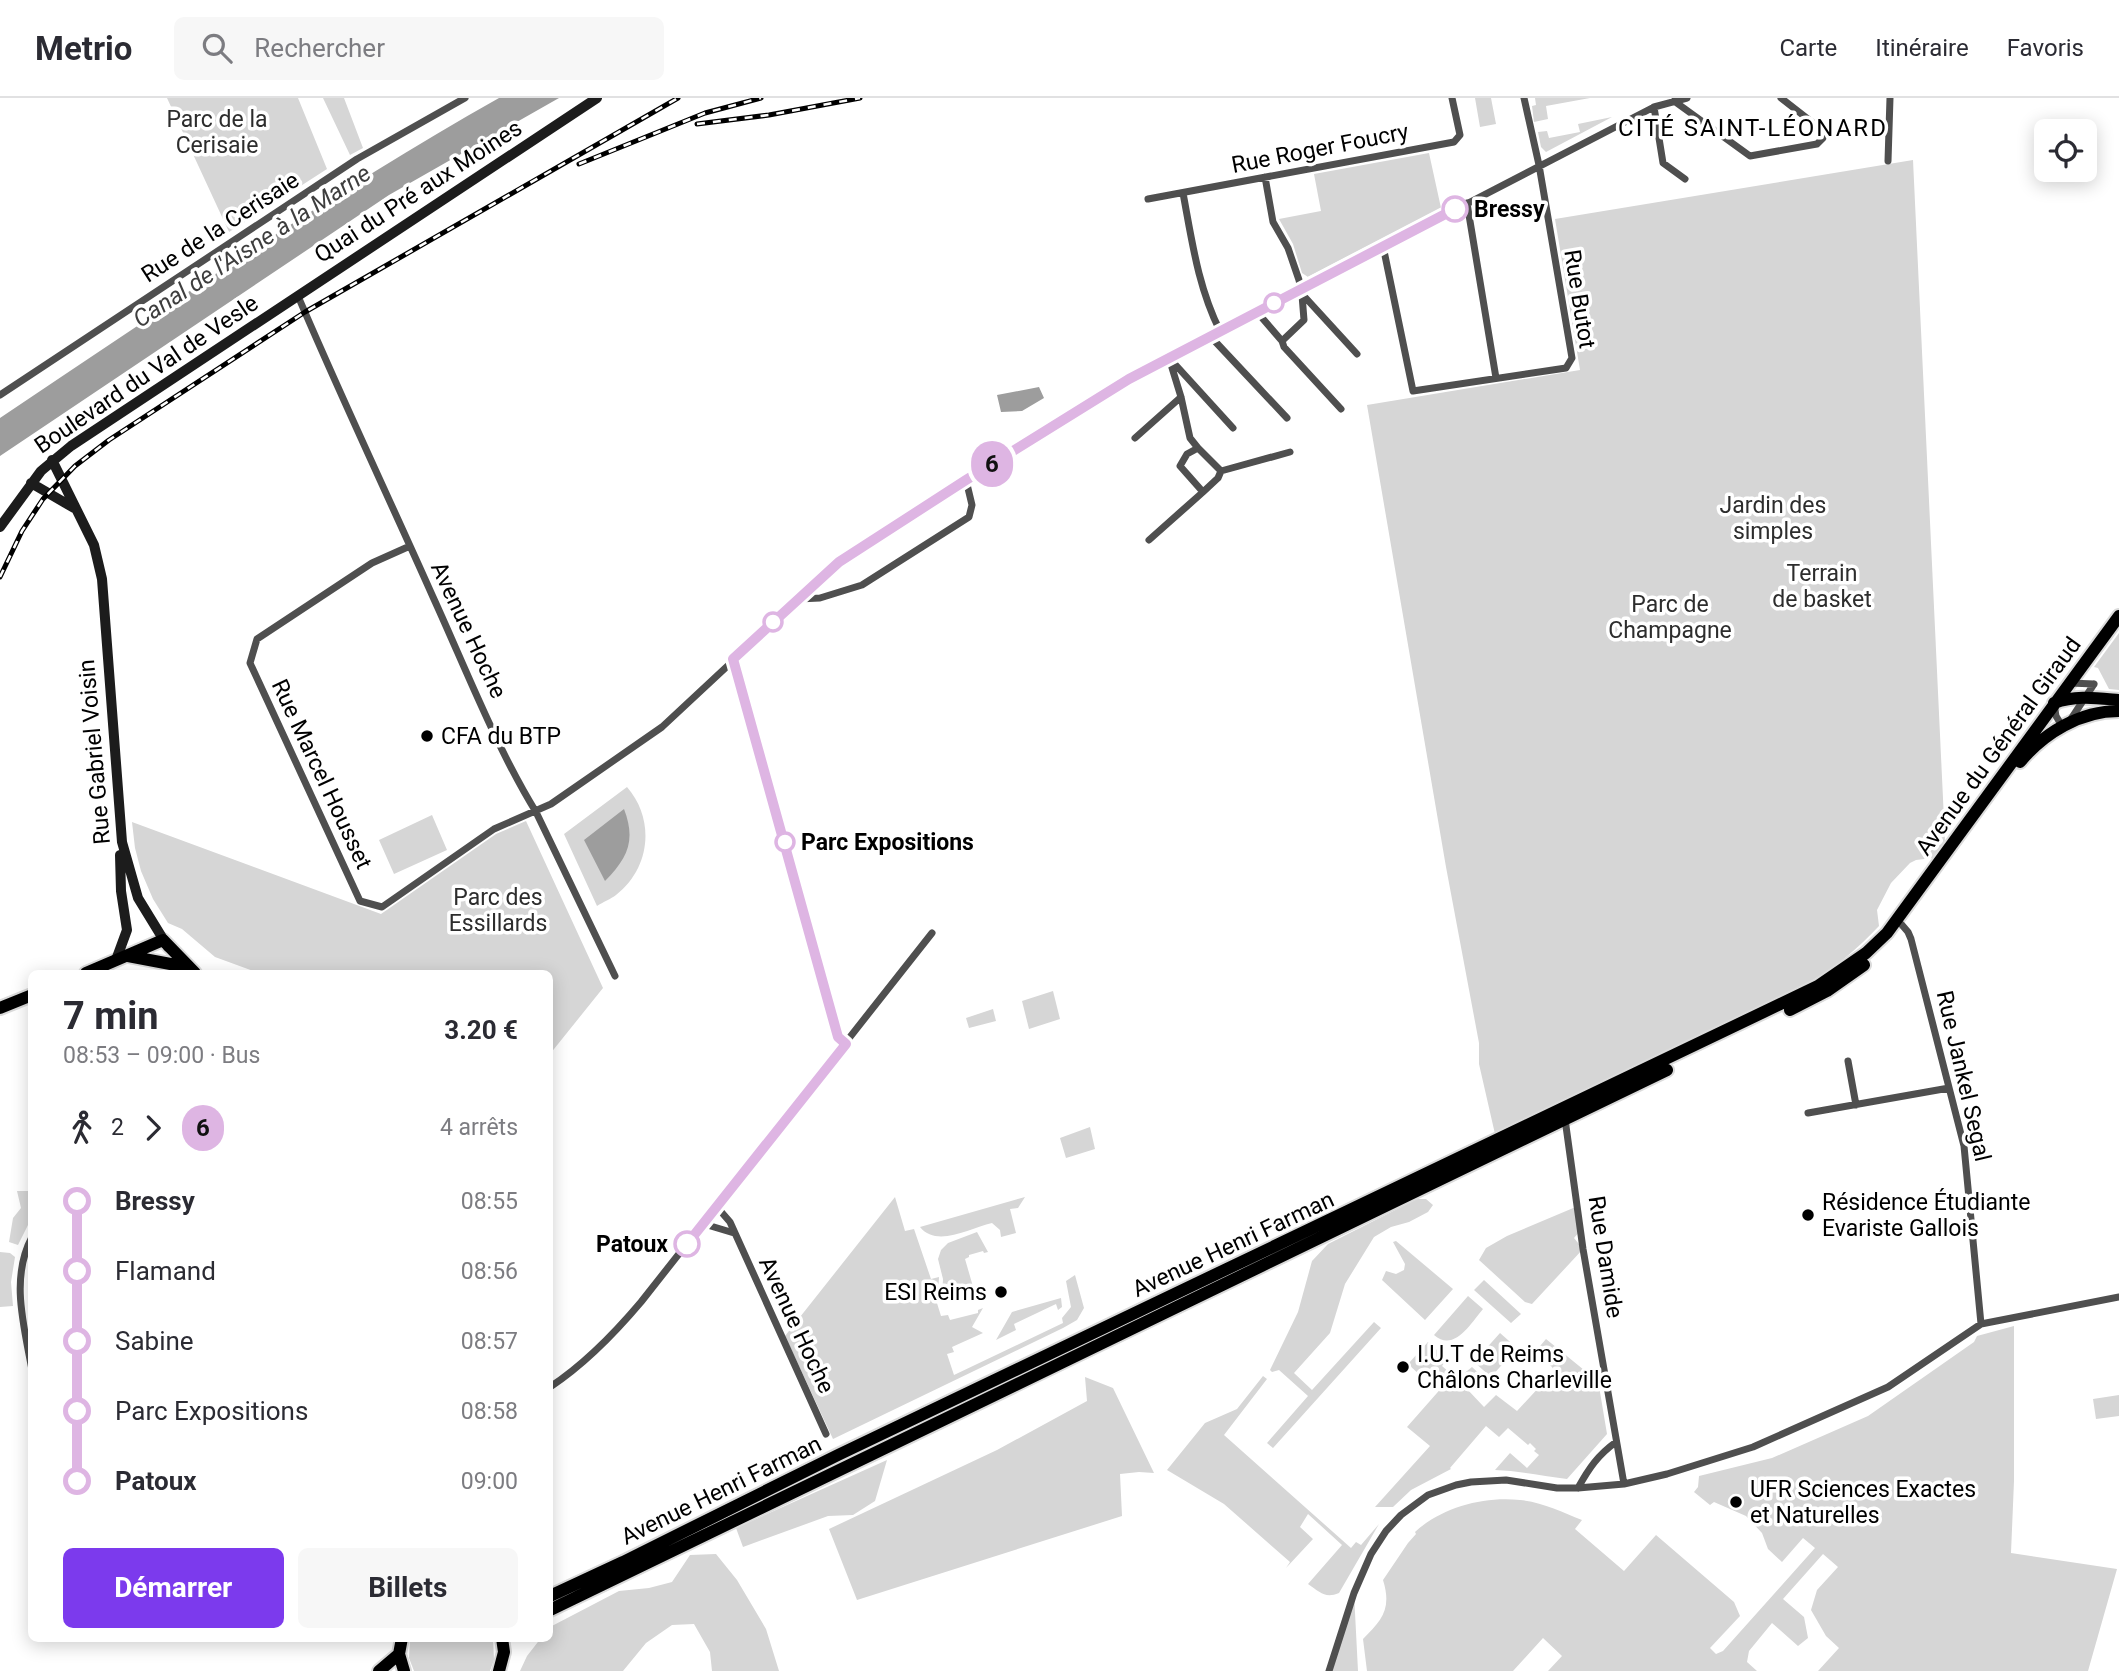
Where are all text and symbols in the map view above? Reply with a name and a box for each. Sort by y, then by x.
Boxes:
search box [174,17,664,80]
text: Metrio [35,29,132,68]
icon: search [198,29,236,67]
text: Rechercher [254,33,385,63]
text: Carte [1779,34,1837,62]
text: Itinéraire [1875,34,1969,62]
text: Favoris [2007,34,2084,62]
park label: Parc de la Cerisaie [166,106,268,159]
street label: Quai du Pré aux Moines [310,114,527,269]
district label: CITÉ SAINT-LÉONARD [1618,114,1888,142]
street label: Rue Roger Foucry [1229,118,1411,179]
map controls [2034,119,2097,182]
button: locate [2034,119,2097,182]
water label: Canal de l'Aisne à la Marne [128,159,376,333]
street label: Rue de la Cerisaie [137,166,304,288]
marker: Bressy [1442,196,1468,222]
place label: Bressy [1474,196,1545,223]
street label: Rue Butot [1558,248,1601,350]
street label: Boulevard du Val de Vesle [29,289,263,459]
unlabelled marker [1264,293,1284,313]
line badge: 6 [969,441,1015,487]
text: 6 [985,450,999,478]
park label: Jardin des simples [1720,492,1826,545]
street label: Avenue Hoche [425,558,512,703]
park label: Terrain de basket [1772,560,1872,613]
park label: Parc de Champagne [1608,591,1732,644]
unlabelled marker [763,612,783,632]
street label: Avenue du Général Giraud [1910,632,2087,861]
street label: Rue Gabriel Voisin [73,658,116,846]
street label: Rue Marcel Housset [266,675,377,873]
place label: CFA du BTP [441,723,561,750]
marker: CFA du BTP [419,728,435,744]
place label: Parc Expositions [801,829,974,856]
marker: Parc Expositions [775,832,795,852]
park label: Parc des Essillards [449,884,547,937]
street label: Rue Jankel Segal [1931,988,1996,1164]
text: 7 min [63,994,159,1038]
text: 3.20 € [444,1015,518,1045]
text: 08:53 – 09:00 · Bus [63,1042,260,1069]
icon: walk [63,1109,101,1147]
icon: forward [134,1109,172,1147]
text: 2 [111,1114,124,1141]
text: 6 [196,1114,210,1142]
text: 4 arrêts [440,1114,518,1141]
text: Bressy [115,1186,195,1216]
street label: Avenue Henri Farman [1128,1186,1338,1303]
text: 08:55 [461,1188,518,1215]
place label: Résidence Étudiante Evariste Gallois [1822,1188,2030,1242]
street label: Rue Damide [1583,1194,1628,1320]
marker: Résidence Étudiante Evariste Gallois [1800,1207,1816,1223]
place label: Patoux [596,1231,668,1258]
marker: Patoux [674,1231,700,1257]
street label: Avenue Hoche [753,1253,840,1398]
text: Flamand [115,1256,216,1286]
text: 08:56 [461,1258,518,1285]
place label: ESI Reims [884,1279,987,1306]
marker: ESI Reims [993,1284,1009,1300]
text: Sabine [115,1326,194,1356]
text: 08:57 [461,1328,518,1355]
place label: I.U.T de Reims Châlons Charleville [1417,1341,1612,1394]
marker: I.U.T de Reims Châlons Charleville [1395,1359,1411,1375]
text: Parc Expositions [115,1396,308,1426]
text: 08:58 [461,1398,518,1425]
street label: Avenue Henri Farman [617,1430,826,1551]
text: Patoux [115,1466,196,1496]
text: 09:00 [461,1468,518,1495]
place label: UFR Sciences Exactes et Naturelles [1750,1476,1976,1529]
marker: UFR Sciences Exactes et Naturelles [1728,1494,1744,1510]
button: Démarrer [63,1548,284,1628]
button: Billets [298,1548,518,1628]

